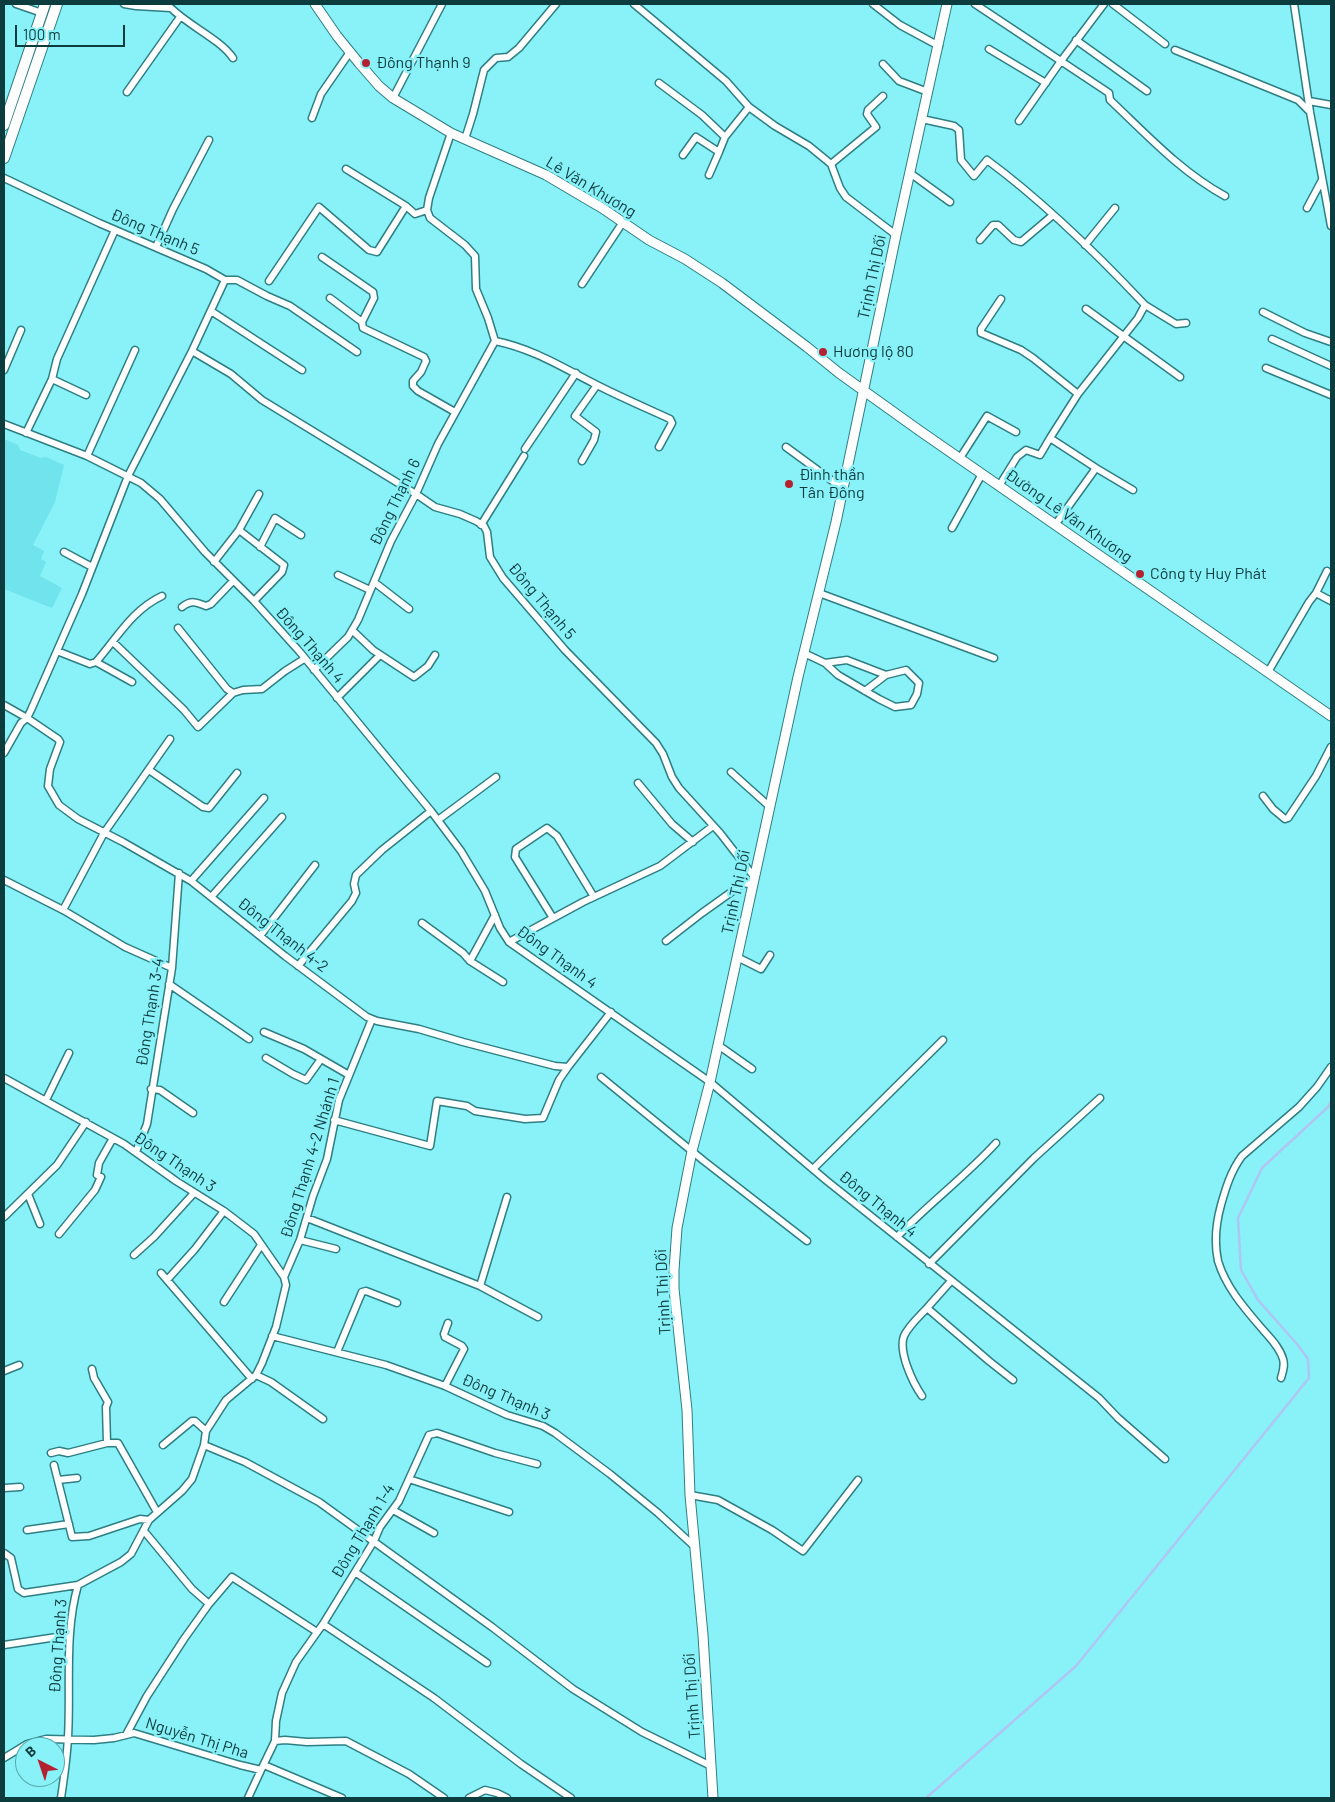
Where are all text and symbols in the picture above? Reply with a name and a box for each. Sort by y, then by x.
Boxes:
scale bar [18,15,128,47]
text: 100 m [23,25,61,43]
place label: Đông Thạnh 9 [376,53,471,73]
marker: Đông Thạnh 9 [360,57,372,69]
street label: Lê Văn Khương [542,152,640,222]
street label: Đông Thạnh 5 [108,205,202,259]
street label: Trịnh Thị Dối [854,233,890,321]
place label: Hương lộ 80 [833,342,914,362]
marker: Hương lộ 80 [817,346,829,358]
street label: Đông Thạnh 6 [366,455,424,549]
place label: Đình thần Tân Đông [799,465,865,503]
street label: Đường Lê Văn Khương [1002,465,1136,567]
marker: Đình thần Tân Đông [783,478,795,490]
street label: Đông Thạnh 5 [504,559,580,643]
place label: Công ty Huy Phát [1150,564,1267,584]
marker: Công ty Huy Phát [1134,568,1146,580]
street label: Đông Thạnh 4 [272,603,348,687]
street label: Trịnh Thị Dối [718,848,754,936]
street label: Đông Thạnh 4-2 [234,894,332,976]
street label: Đông Thạnh 4 [513,921,601,993]
street label: Đông Thạnh 3-4 [132,956,168,1068]
street label: Đông Thạnh 4-2 Nhánh 1 [276,1075,344,1241]
street label: Đông Thạnh 3 [130,1128,220,1196]
street label: Đông Thạnh 4 [835,1167,921,1241]
street label: Trịnh Thị Dối [651,1248,675,1336]
street label: Đông Thạnh 3 [459,1370,553,1424]
street label: Đông Thạnh 1-4 [327,1480,399,1582]
street label: Đông Thạnh 3 [45,1598,71,1694]
street label: Trịnh Thị Dối [679,1652,705,1740]
street label: Nguyễn Thị Pha [143,1713,251,1763]
north arrow [15,1737,65,1787]
text: B [22,1742,39,1760]

